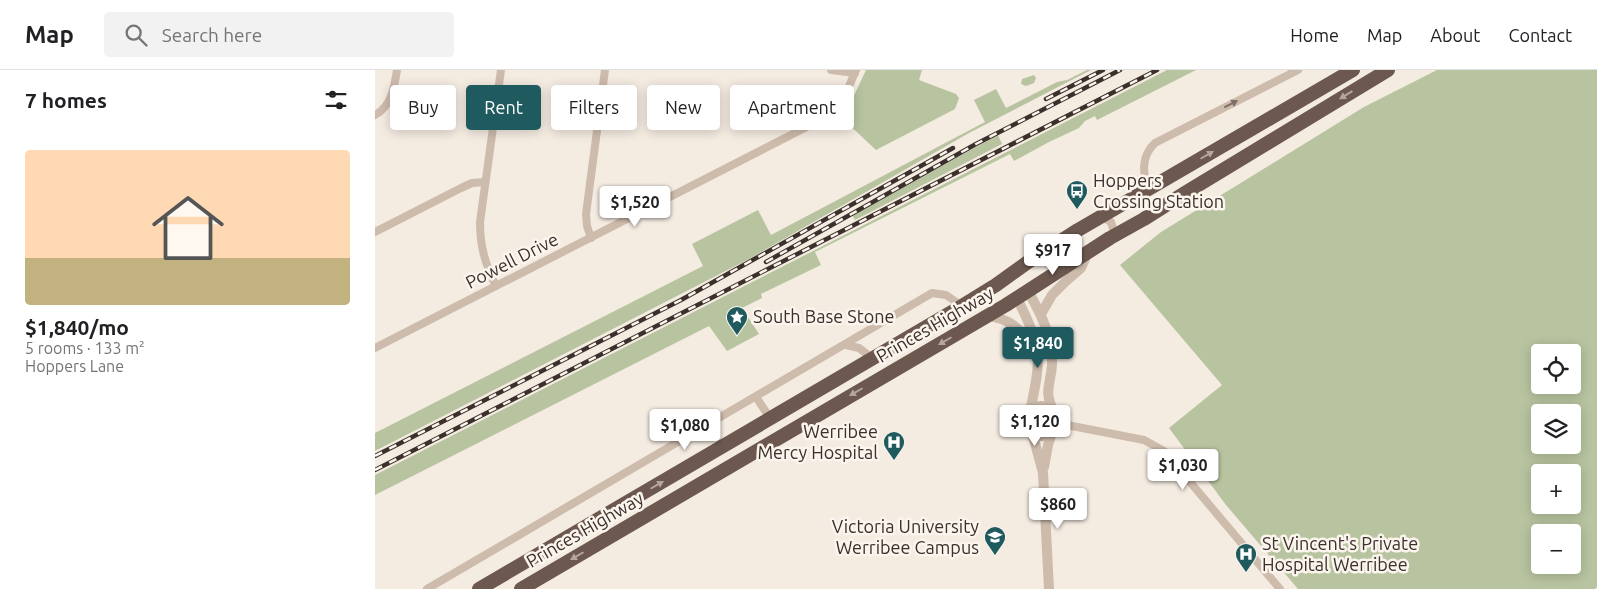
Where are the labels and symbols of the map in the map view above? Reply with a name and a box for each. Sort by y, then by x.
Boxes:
one-way arrow [1339,91,1352,100]
one-way arrow [1224,100,1239,108]
one-way arrow [1201,151,1214,160]
place label: Hoppers Crossing Station [1093,170,1224,211]
bus stop icon: Hoppers Crossing Station [1065,179,1089,210]
pin: $1,520 [594,186,676,228]
street label: Powell Drive [462,228,561,292]
pin: $917 [1023,234,1083,276]
street label: Princes Highway [872,282,997,366]
place icon: South Base Stone [725,305,749,336]
place label: South Base Stone [753,306,894,326]
pin: $1,840 [997,326,1079,369]
one-way arrow [938,336,951,345]
one-way arrow [850,388,863,397]
pin: $1,120 [994,404,1076,447]
pin: $1,080 [644,408,726,451]
place label: Werribee Mercy Hospital [757,421,878,462]
hospital icon: Werribee Mercy Hospital [882,430,906,461]
pin: $1,030 [1142,448,1224,491]
one-way arrow [650,480,663,489]
street label: Princes Highway [522,487,647,571]
pin: $860 [1028,488,1088,530]
place label: Victoria University Werribee Campus [832,516,979,557]
school or university icon: Victoria University Werribee Campus [983,525,1007,556]
place label: St Vincent's Private Hospital Werribee [1262,533,1418,574]
hospital icon: St Vincent's Private Hospital Werribee [1234,542,1258,573]
one-way arrow [571,552,584,561]

